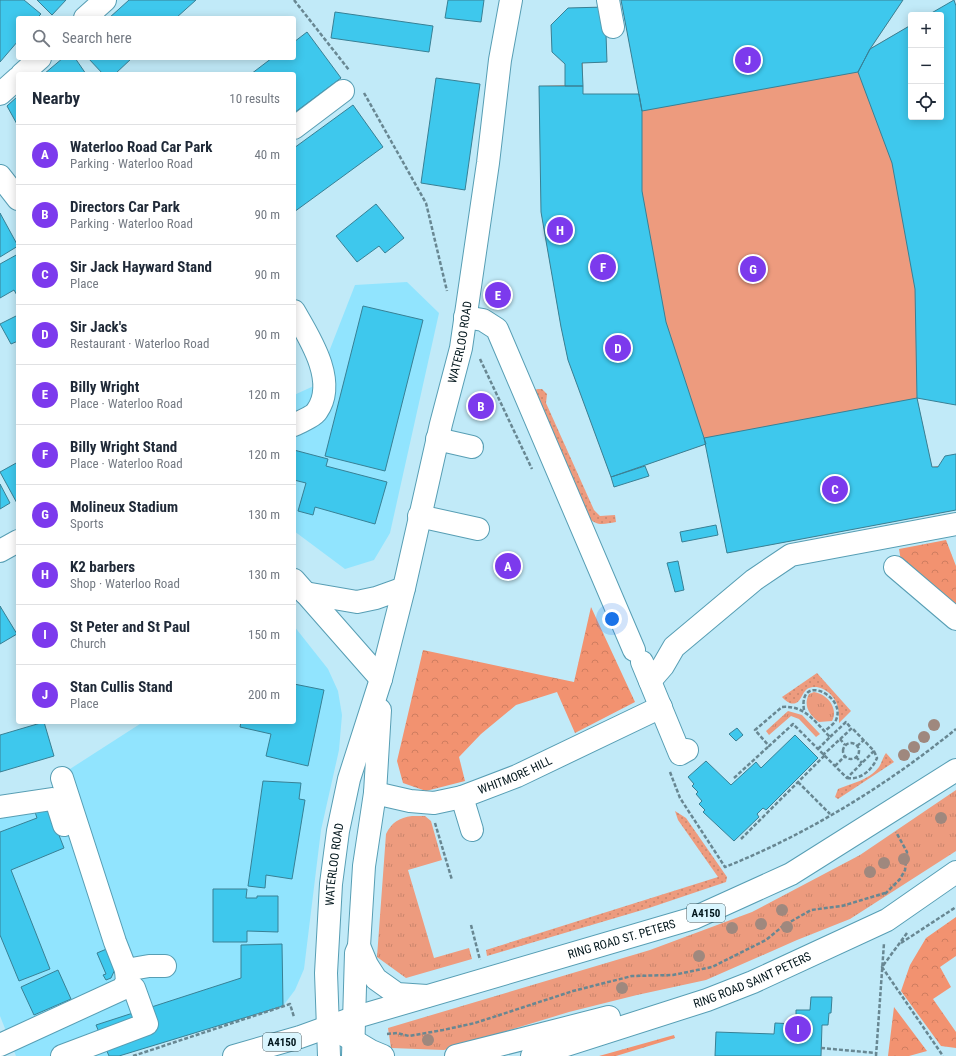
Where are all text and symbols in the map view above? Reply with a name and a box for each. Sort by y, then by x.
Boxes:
map controls [908,12,944,120]
button: + [908,12,944,48]
search box [16,16,296,60]
icon: search [30,27,52,49]
text: Search here [62,29,132,47]
pin: J [735,45,761,75]
button: − [908,48,944,84]
button: locate [908,84,944,120]
text: Nearby [32,88,80,108]
text: 10 results [229,91,280,106]
text: Waterloo Road Car Park [70,138,212,156]
text: A [41,147,49,162]
text: 40 m [254,147,280,162]
text: Parking · Waterloo Road [70,156,193,171]
text: Directors Car Park [70,198,180,216]
text: B [41,207,49,222]
text: 90 m [254,207,280,222]
pin: H [547,215,573,245]
text: Parking · Waterloo Road [70,216,193,231]
pin: F [590,252,616,282]
pin: G [740,254,766,284]
text: Sir Jack Hayward Stand [70,258,212,276]
text: C [41,267,49,282]
text: 90 m [254,267,280,282]
text: Place [70,276,99,291]
pin: E [485,280,511,310]
street label: WATERLOO ROAD [445,300,475,385]
text: Sir Jack's [70,318,127,336]
text: D [41,327,49,342]
text: 90 m [254,327,280,342]
pin: D [605,333,631,363]
text: Restaurant · Waterloo Road [70,336,209,351]
text: Billy Wright [70,378,139,396]
text: E [42,387,48,402]
text: 120 m [248,387,280,402]
pin: B [468,391,494,421]
text: Place · Waterloo Road [70,396,183,411]
text: Billy Wright Stand [70,438,177,456]
text: F [42,447,48,462]
text: 120 m [248,447,280,462]
text: Place · Waterloo Road [70,456,183,471]
pin: C [822,474,848,504]
text: Molineux Stadium [70,498,178,516]
text: G [41,507,49,522]
text: 130 m [248,507,280,522]
text: Sports [70,516,104,531]
pin: A [495,551,521,581]
text: K2 barbers [70,558,135,576]
text: H [41,567,49,582]
text: 130 m [248,567,280,582]
text: Shop · Waterloo Road [70,576,180,591]
your location [602,609,622,629]
text: St Peter and St Paul [70,618,190,636]
text: I [43,627,47,642]
text: 150 m [248,627,280,642]
text: Church [70,636,106,651]
text: Stan Cullis Stand [70,678,173,696]
text: J [42,687,48,702]
text: 200 m [248,687,280,702]
text: Place [70,696,99,711]
street label: WHITMORE HILL [476,753,555,797]
street label: WATERLOO ROAD [323,822,347,906]
road number: A4150 [687,904,725,922]
street label: RING ROAD ST. PETERS [566,917,677,962]
street label: RING ROAD SAINT PETERS [692,949,813,1011]
pin: I [785,1014,811,1044]
road number: A4150 [263,1033,301,1051]

